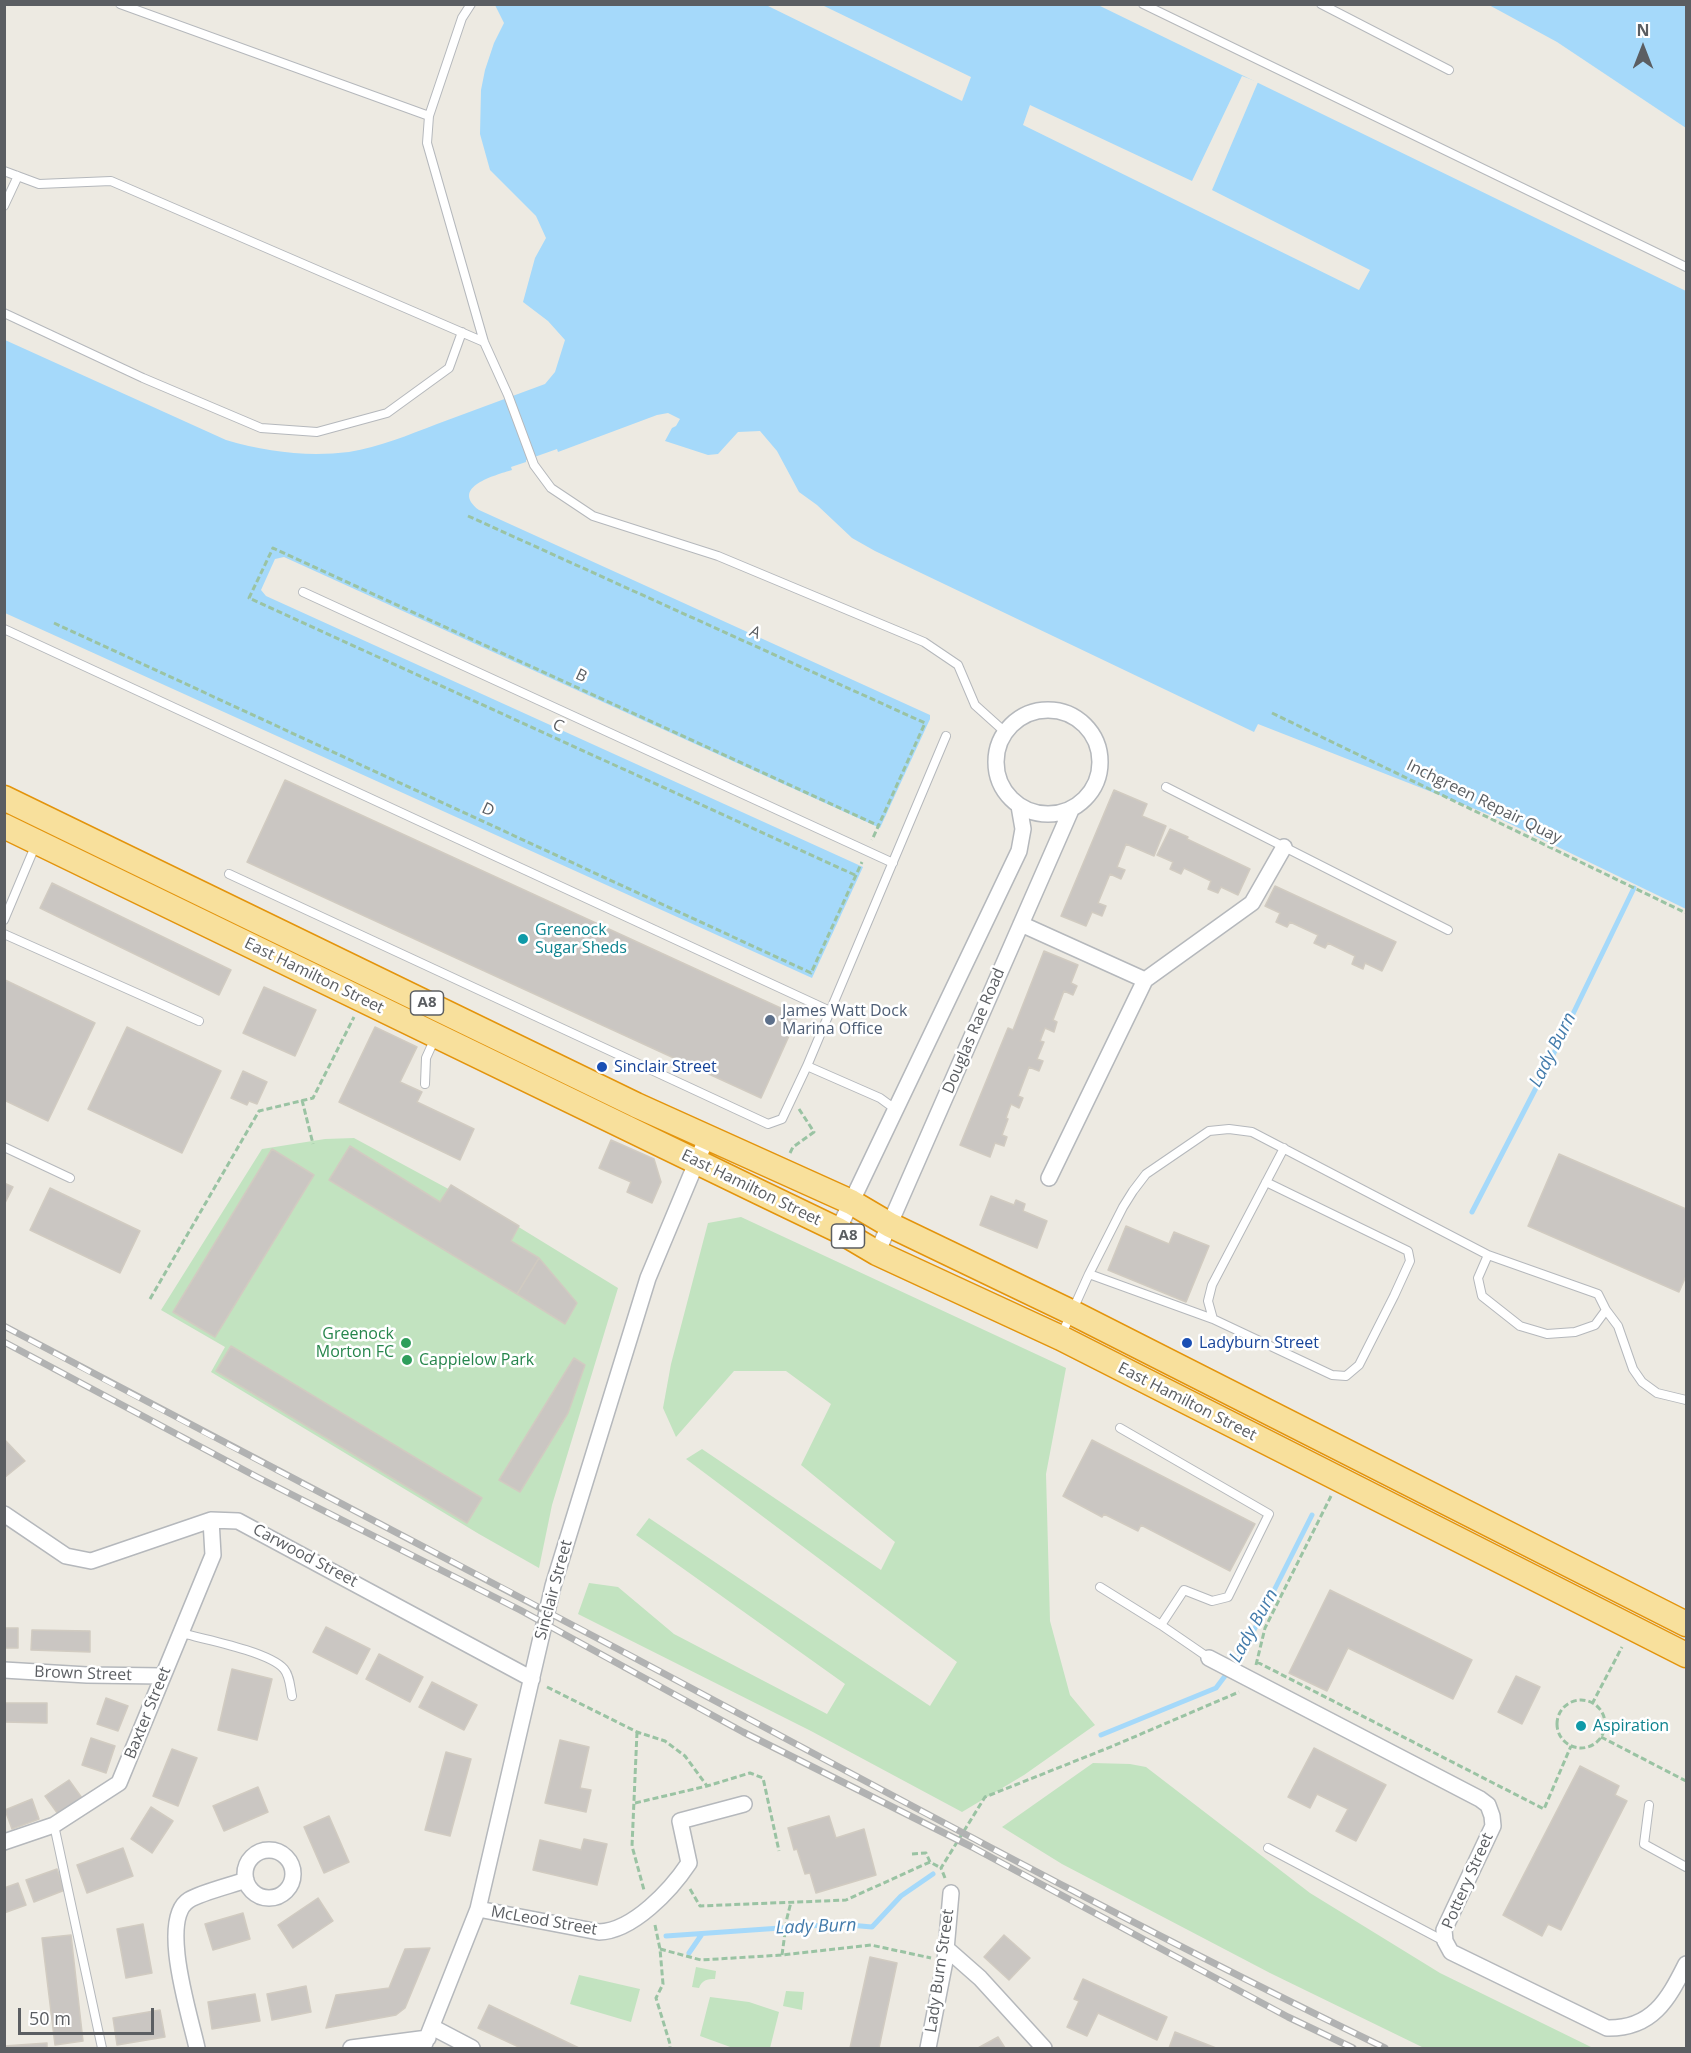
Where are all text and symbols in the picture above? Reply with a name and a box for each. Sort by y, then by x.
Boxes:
north arrow [1613,18,1673,78]
text: N [1636,19,1650,41]
street label: A [746,622,764,644]
street label: B [572,665,590,687]
street label: C [549,715,567,737]
street label: Inchgreen Repair Quay [1403,756,1565,848]
street label: D [479,799,497,821]
place label: Greenock Sugar Sheds [535,920,627,958]
marker: Greenock Sugar Sheds [516,932,530,946]
street label: East Hamilton Street [241,934,387,1018]
street label: Douglas Rae Road [939,965,1009,1097]
road number: A8 [410,991,444,1015]
place label: James Watt Dock Marina Office [782,1001,907,1039]
water label: Lady Burn [1525,1009,1581,1091]
marker: James Watt Dock Marina Office [763,1013,777,1027]
place label: Sinclair Street [614,1057,717,1077]
marker: Sinclair Street [595,1060,609,1074]
street label: East Hamilton Street [678,1146,824,1230]
road number: A8 [832,1224,864,1248]
place label: Greenock Morton FC [316,1324,394,1362]
place label: Ladyburn Street [1199,1333,1319,1353]
marker: Greenock Morton FC [399,1336,413,1350]
marker: Ladyburn Street [1180,1336,1194,1350]
place label: Cappielow Park [419,1350,534,1370]
marker: Cappielow Park [400,1353,414,1367]
street label: East Hamilton Street [1115,1359,1259,1445]
street label: Carwood Street [249,1520,361,1592]
street label: Sinclair Street [531,1538,577,1642]
water label: Lady Burn [1225,1585,1283,1667]
street label: Brown Street [34,1663,132,1685]
street label: Baxter Street [121,1664,175,1762]
place label: Aspiration [1593,1716,1669,1736]
marker: Aspiration [1574,1719,1588,1733]
street label: Pottery Street [1438,1830,1498,1932]
street label: McLeod Street [489,1902,599,1940]
street label: Lady Burn Street [922,1908,958,2034]
water label: Lady Burn [775,1915,857,1939]
scale bar [21,1996,158,2034]
text: 50 m [29,2006,71,2030]

